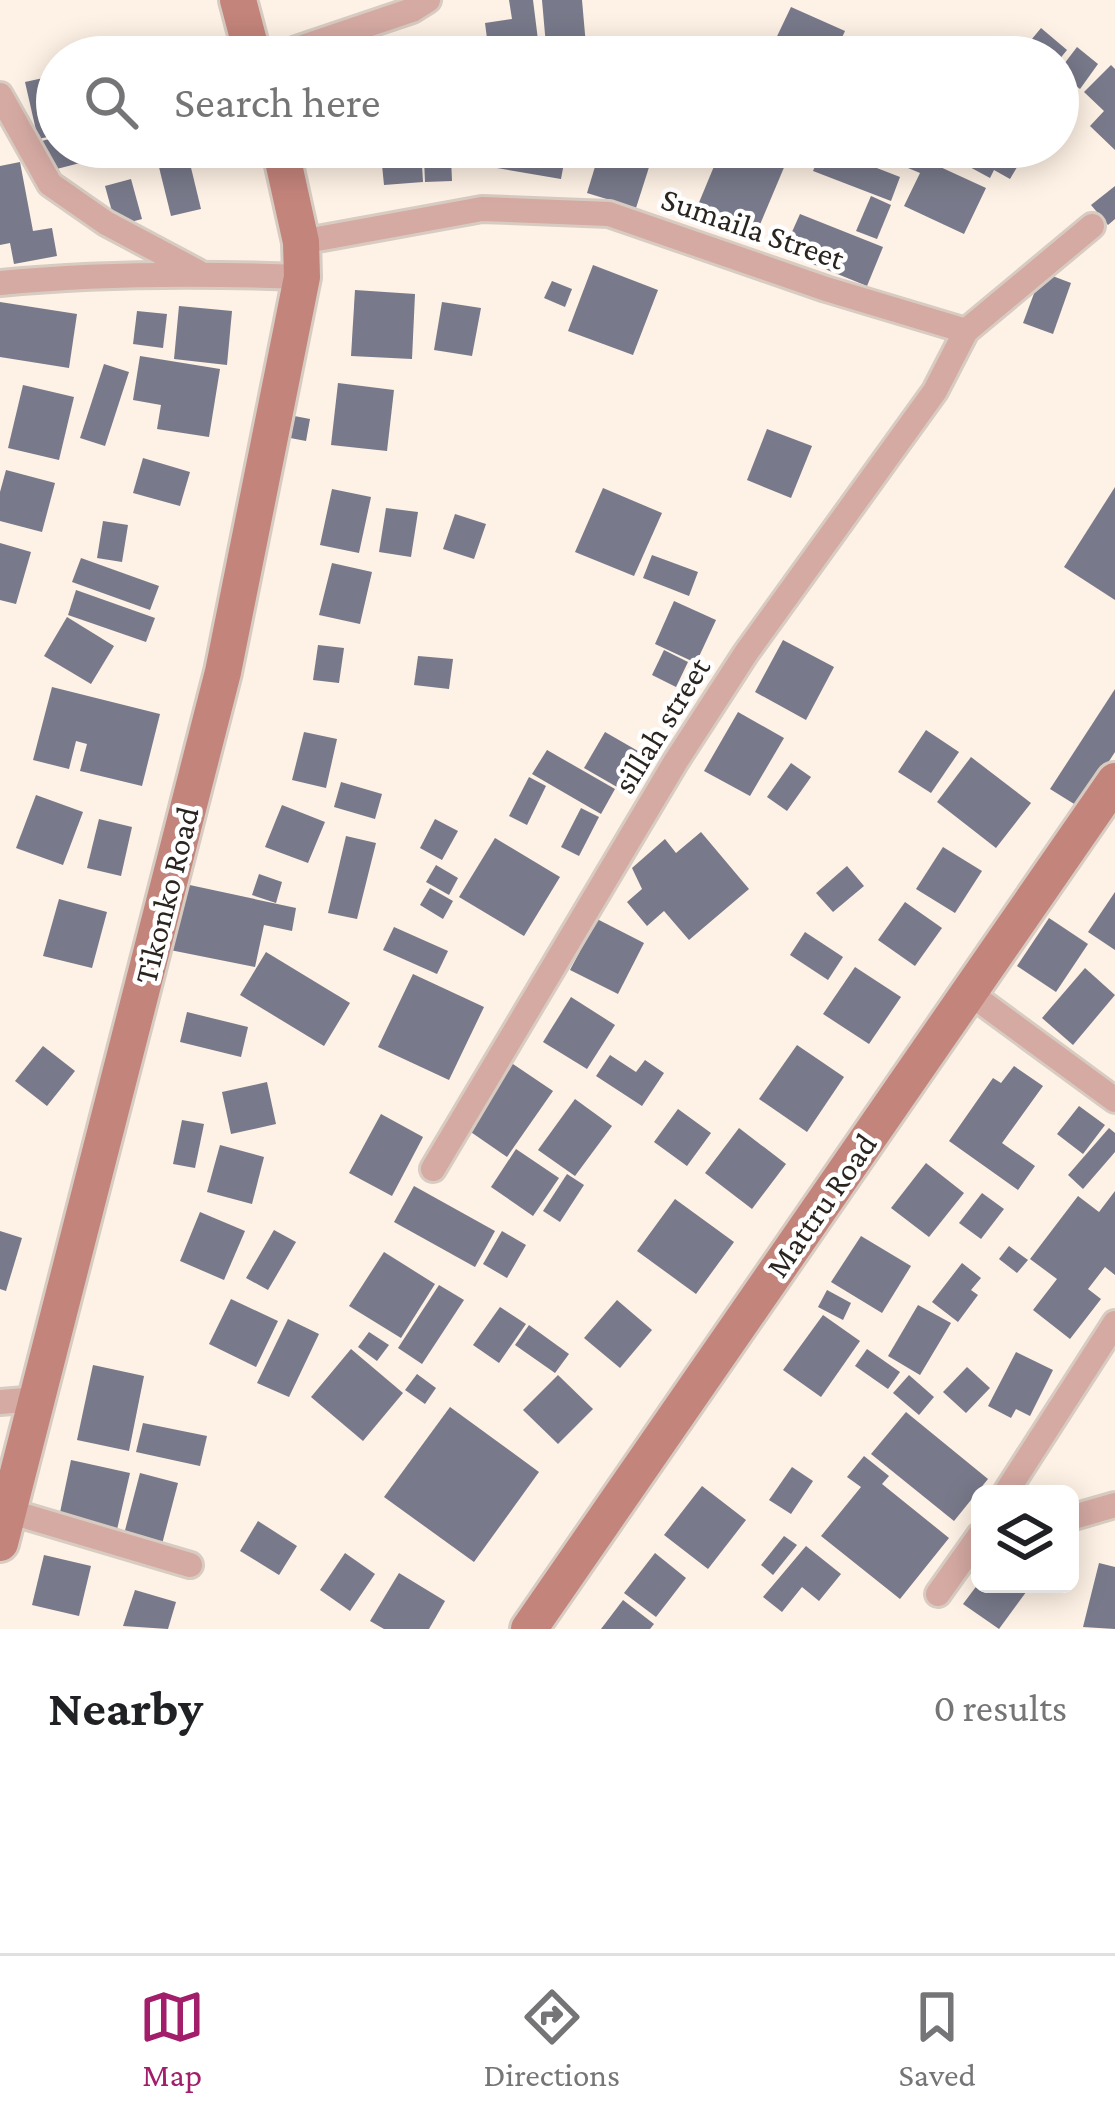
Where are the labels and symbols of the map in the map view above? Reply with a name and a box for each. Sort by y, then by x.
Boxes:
street label: Sumaila Street [657,179,850,277]
street label: sillah street [605,649,718,800]
street label: Tikonko Road [126,803,206,987]
street label: Mattru Road [758,1126,884,1284]

